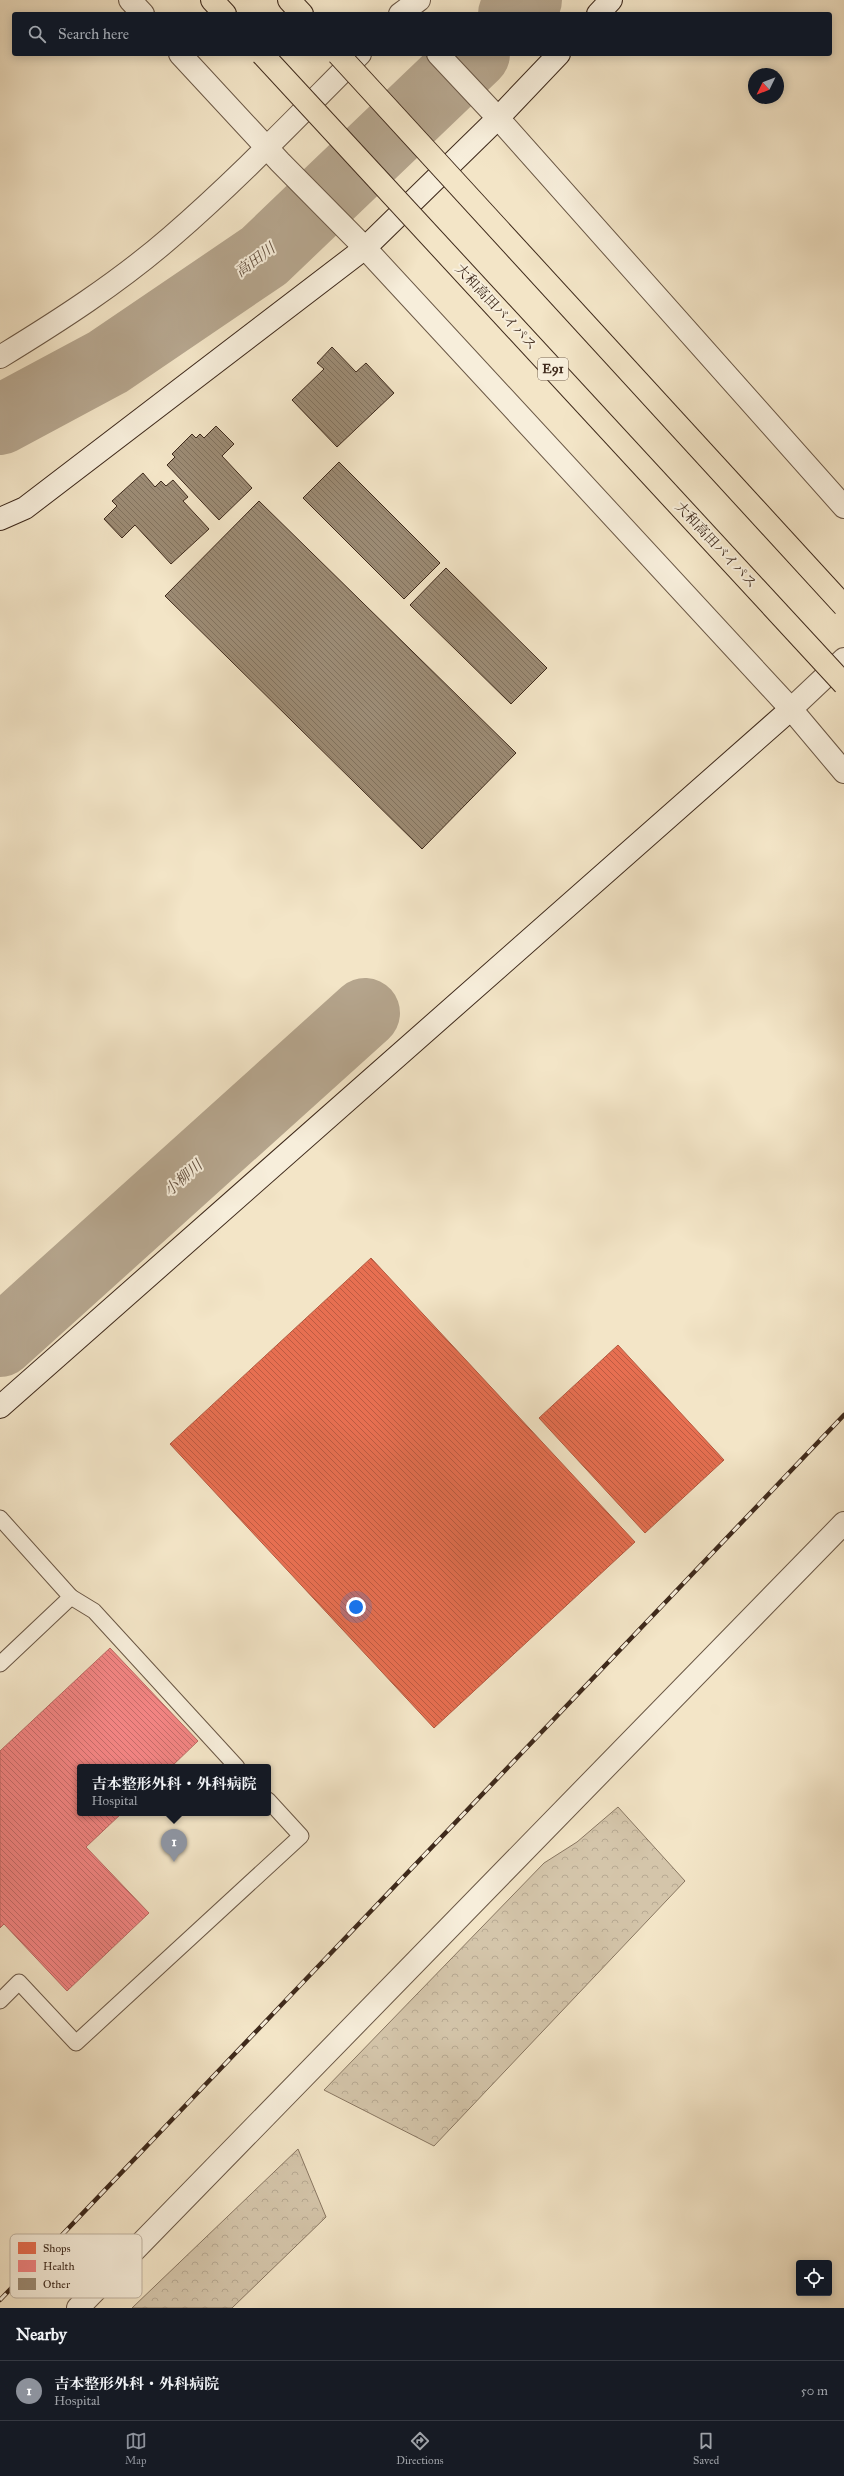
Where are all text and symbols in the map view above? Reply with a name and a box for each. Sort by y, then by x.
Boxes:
search box [12,12,832,56]
icon: search [26,23,48,45]
text: Search here [58,25,129,43]
north arrow [748,68,784,104]
water label: 高田川 [232,238,280,281]
street label: 大和高田バイパス [452,260,540,354]
road number: E91 [538,358,568,380]
street label: 大和高田バイパス [672,498,760,592]
water label: 小柳川 [160,1155,207,1200]
your location [346,1597,366,1617]
popup [77,1764,271,1816]
text: 吉本整形外科・外科病院 [91,1775,257,1793]
text: Hospital [91,1793,138,1809]
pin: 1 [161,1829,187,1862]
legend [10,2234,142,2298]
text: Shops [43,2242,71,2255]
text: Health [43,2260,75,2273]
map controls [796,2260,832,2296]
button: locate [796,2260,832,2296]
text: Other [43,2278,71,2291]
text: Nearby [16,2324,67,2345]
text: 吉本整形外科・外科病院 [54,2375,219,2393]
text: 1 [26,2383,32,2399]
text: 50 m [801,2383,828,2399]
text: Hospital [54,2393,100,2409]
tab: Map [125,2430,147,2467]
tab: Directions [396,2430,444,2467]
tab: Saved [693,2430,719,2467]

